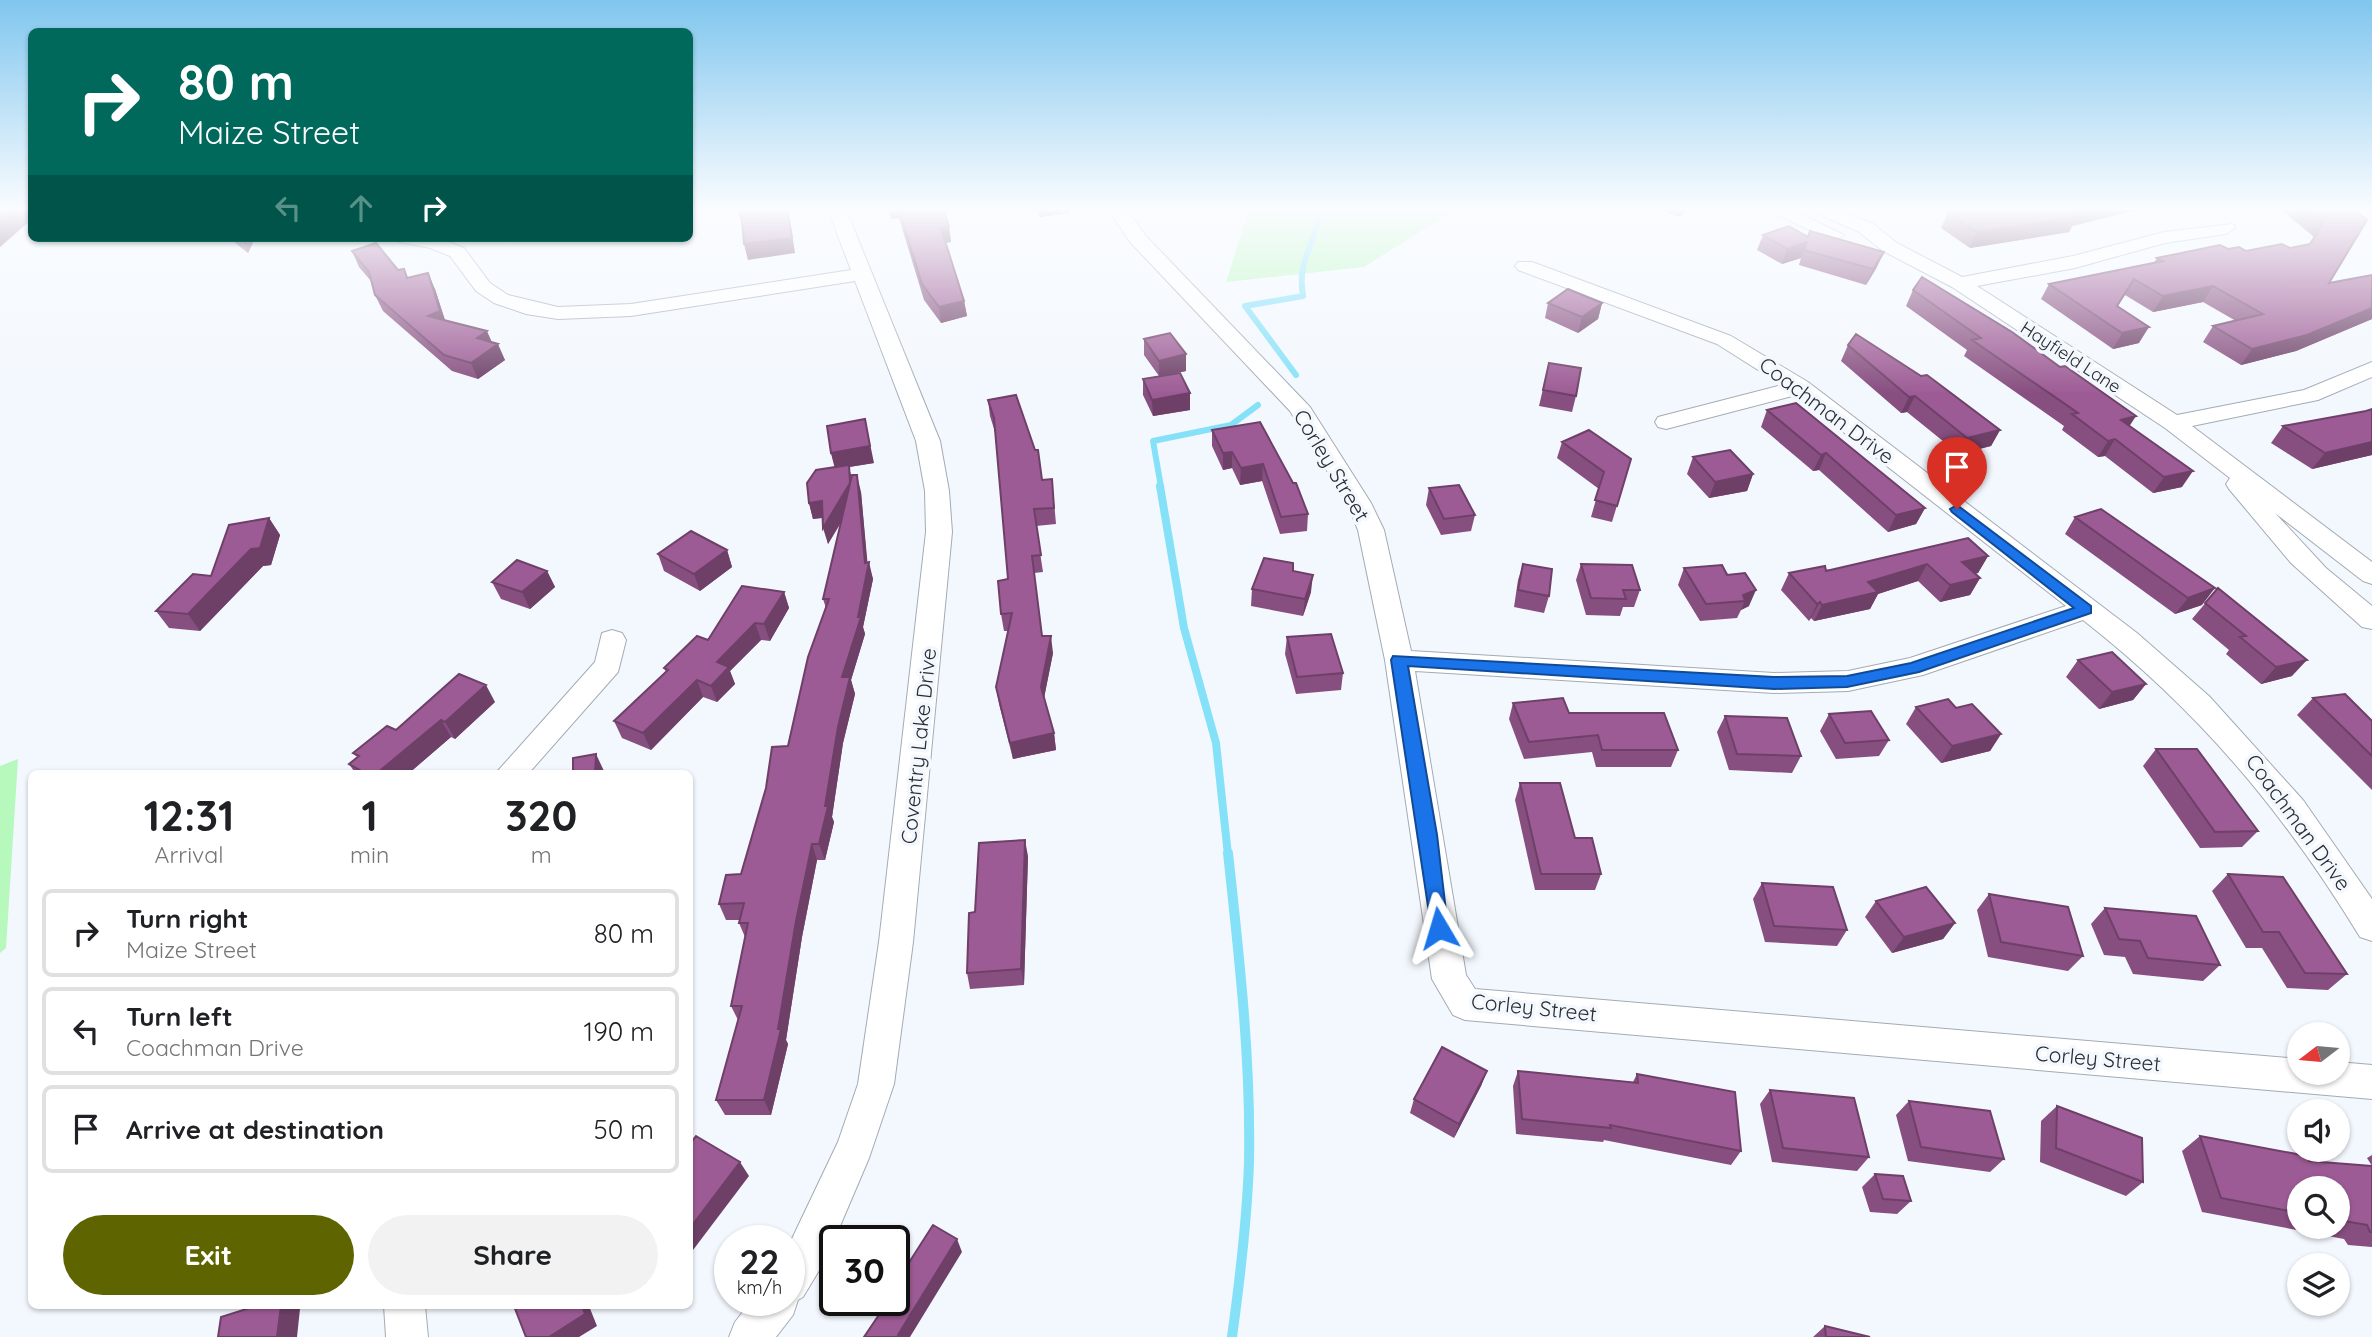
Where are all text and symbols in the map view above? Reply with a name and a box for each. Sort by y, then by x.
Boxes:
text: 80 m [178,51,294,112]
icon: right [63,56,154,147]
text: Maize Street [178,112,360,152]
icon: left [269,189,307,227]
icon: ahead [342,189,380,227]
icon: right [415,189,453,227]
street label: Hayfield Lane [2016,316,2126,398]
street label: Coachman Drive [1754,351,1900,469]
street label: Corley Street [1288,404,1376,526]
pin [1927,437,1987,509]
icon: arrive [1938,448,1976,486]
street label: Coventry Lake Drive [895,647,941,845]
street label: Coachman Drive [2241,749,2357,895]
text: 12:31 [144,789,234,842]
text: 1 [362,789,378,842]
text: 320 [505,789,577,842]
text: Arrival [155,840,223,869]
text: min [350,840,389,869]
text: m [531,840,552,869]
position arrow [1402,891,1476,965]
text: Turn right [126,902,248,935]
icon: right [67,914,105,952]
text: 80 m [594,917,654,950]
text: Maize Street [126,935,257,964]
street label: Corley Street [1470,987,1598,1027]
text: Turn left [126,1000,233,1033]
icon: left [67,1012,105,1050]
text: 190 m [584,1015,654,1048]
north arrow [2287,1022,2350,1085]
map controls [2287,1022,2350,1316]
text: Coachman Drive [126,1033,304,1062]
street label: Corley Street [2034,1040,2162,1076]
button: sound [2287,1099,2350,1162]
icon: arrive [67,1110,105,1148]
text: Arrive at destination [126,1113,384,1146]
text: 50 m [594,1113,654,1146]
button: search [2287,1176,2350,1239]
button: Exit [63,1215,354,1295]
button: Share [368,1215,658,1295]
speed limit sign: 30 [819,1225,910,1316]
text: 22 [740,1239,779,1283]
button: layers [2287,1253,2350,1316]
text: km/h [737,1276,782,1299]

